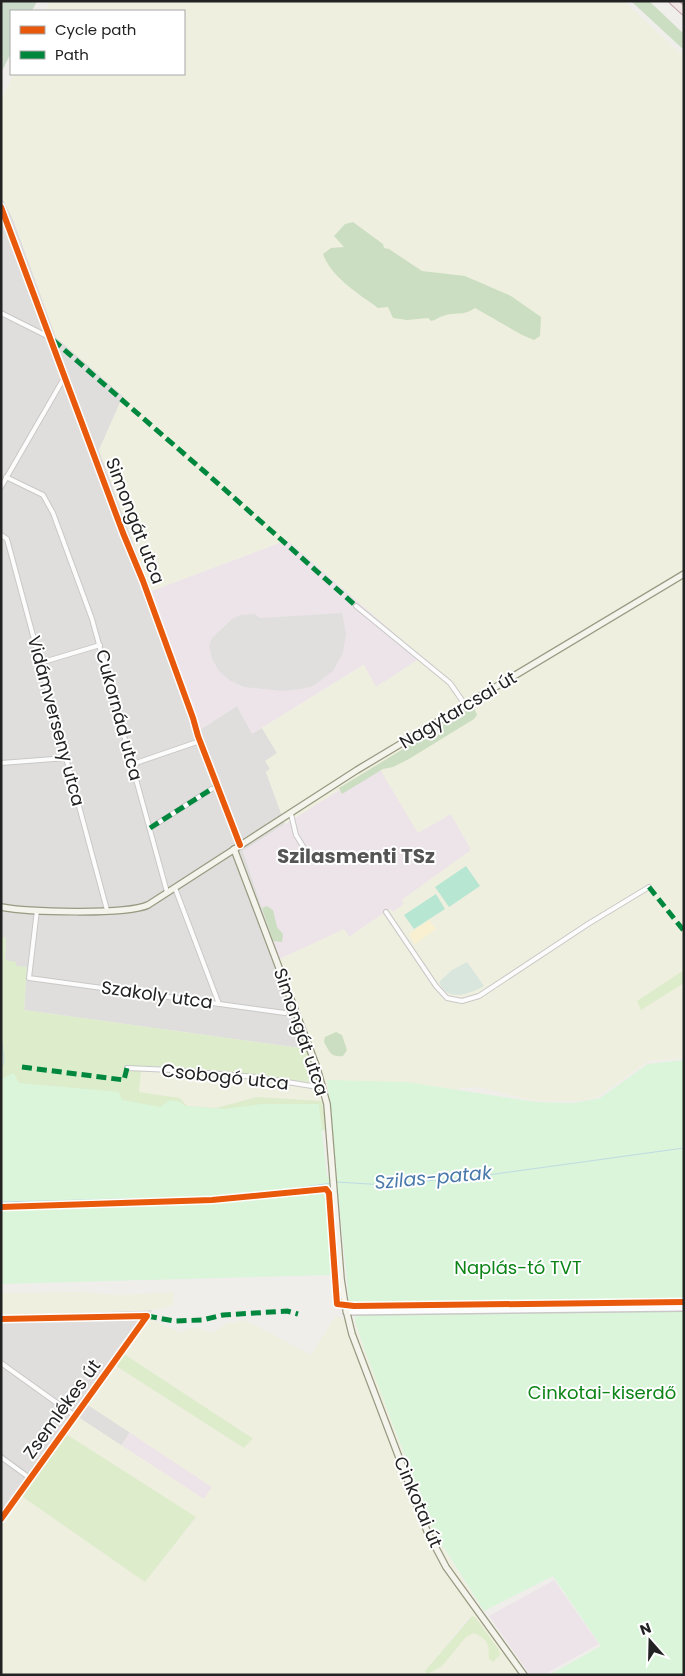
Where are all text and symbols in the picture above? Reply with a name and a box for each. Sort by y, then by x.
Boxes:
legend [10,10,185,75]
text: Cycle path [55,19,136,40]
text: Path [55,44,89,65]
street label: Simongát utca [100,454,171,588]
street label: Vidámverseny utca [22,633,91,809]
street label: Cukornád utca [90,647,149,783]
street label: Nagytarcsai út [395,665,521,754]
district label: Szilasmenti TSz [277,842,435,870]
street label: Simongát utca [268,965,335,1099]
street label: Szakoly utca [100,974,214,1015]
street label: Csobogó utca [160,1057,290,1096]
water label: Szilas-patak [373,1159,494,1196]
park label: Naplás-tó TVT [454,1255,582,1280]
street label: Zsemlékes út [17,1354,106,1463]
park label: Cinkotai-kiserdő [528,1380,676,1405]
street label: Cinkotai út [388,1452,449,1551]
north arrow [625,1616,675,1666]
text: N [637,1618,654,1640]

